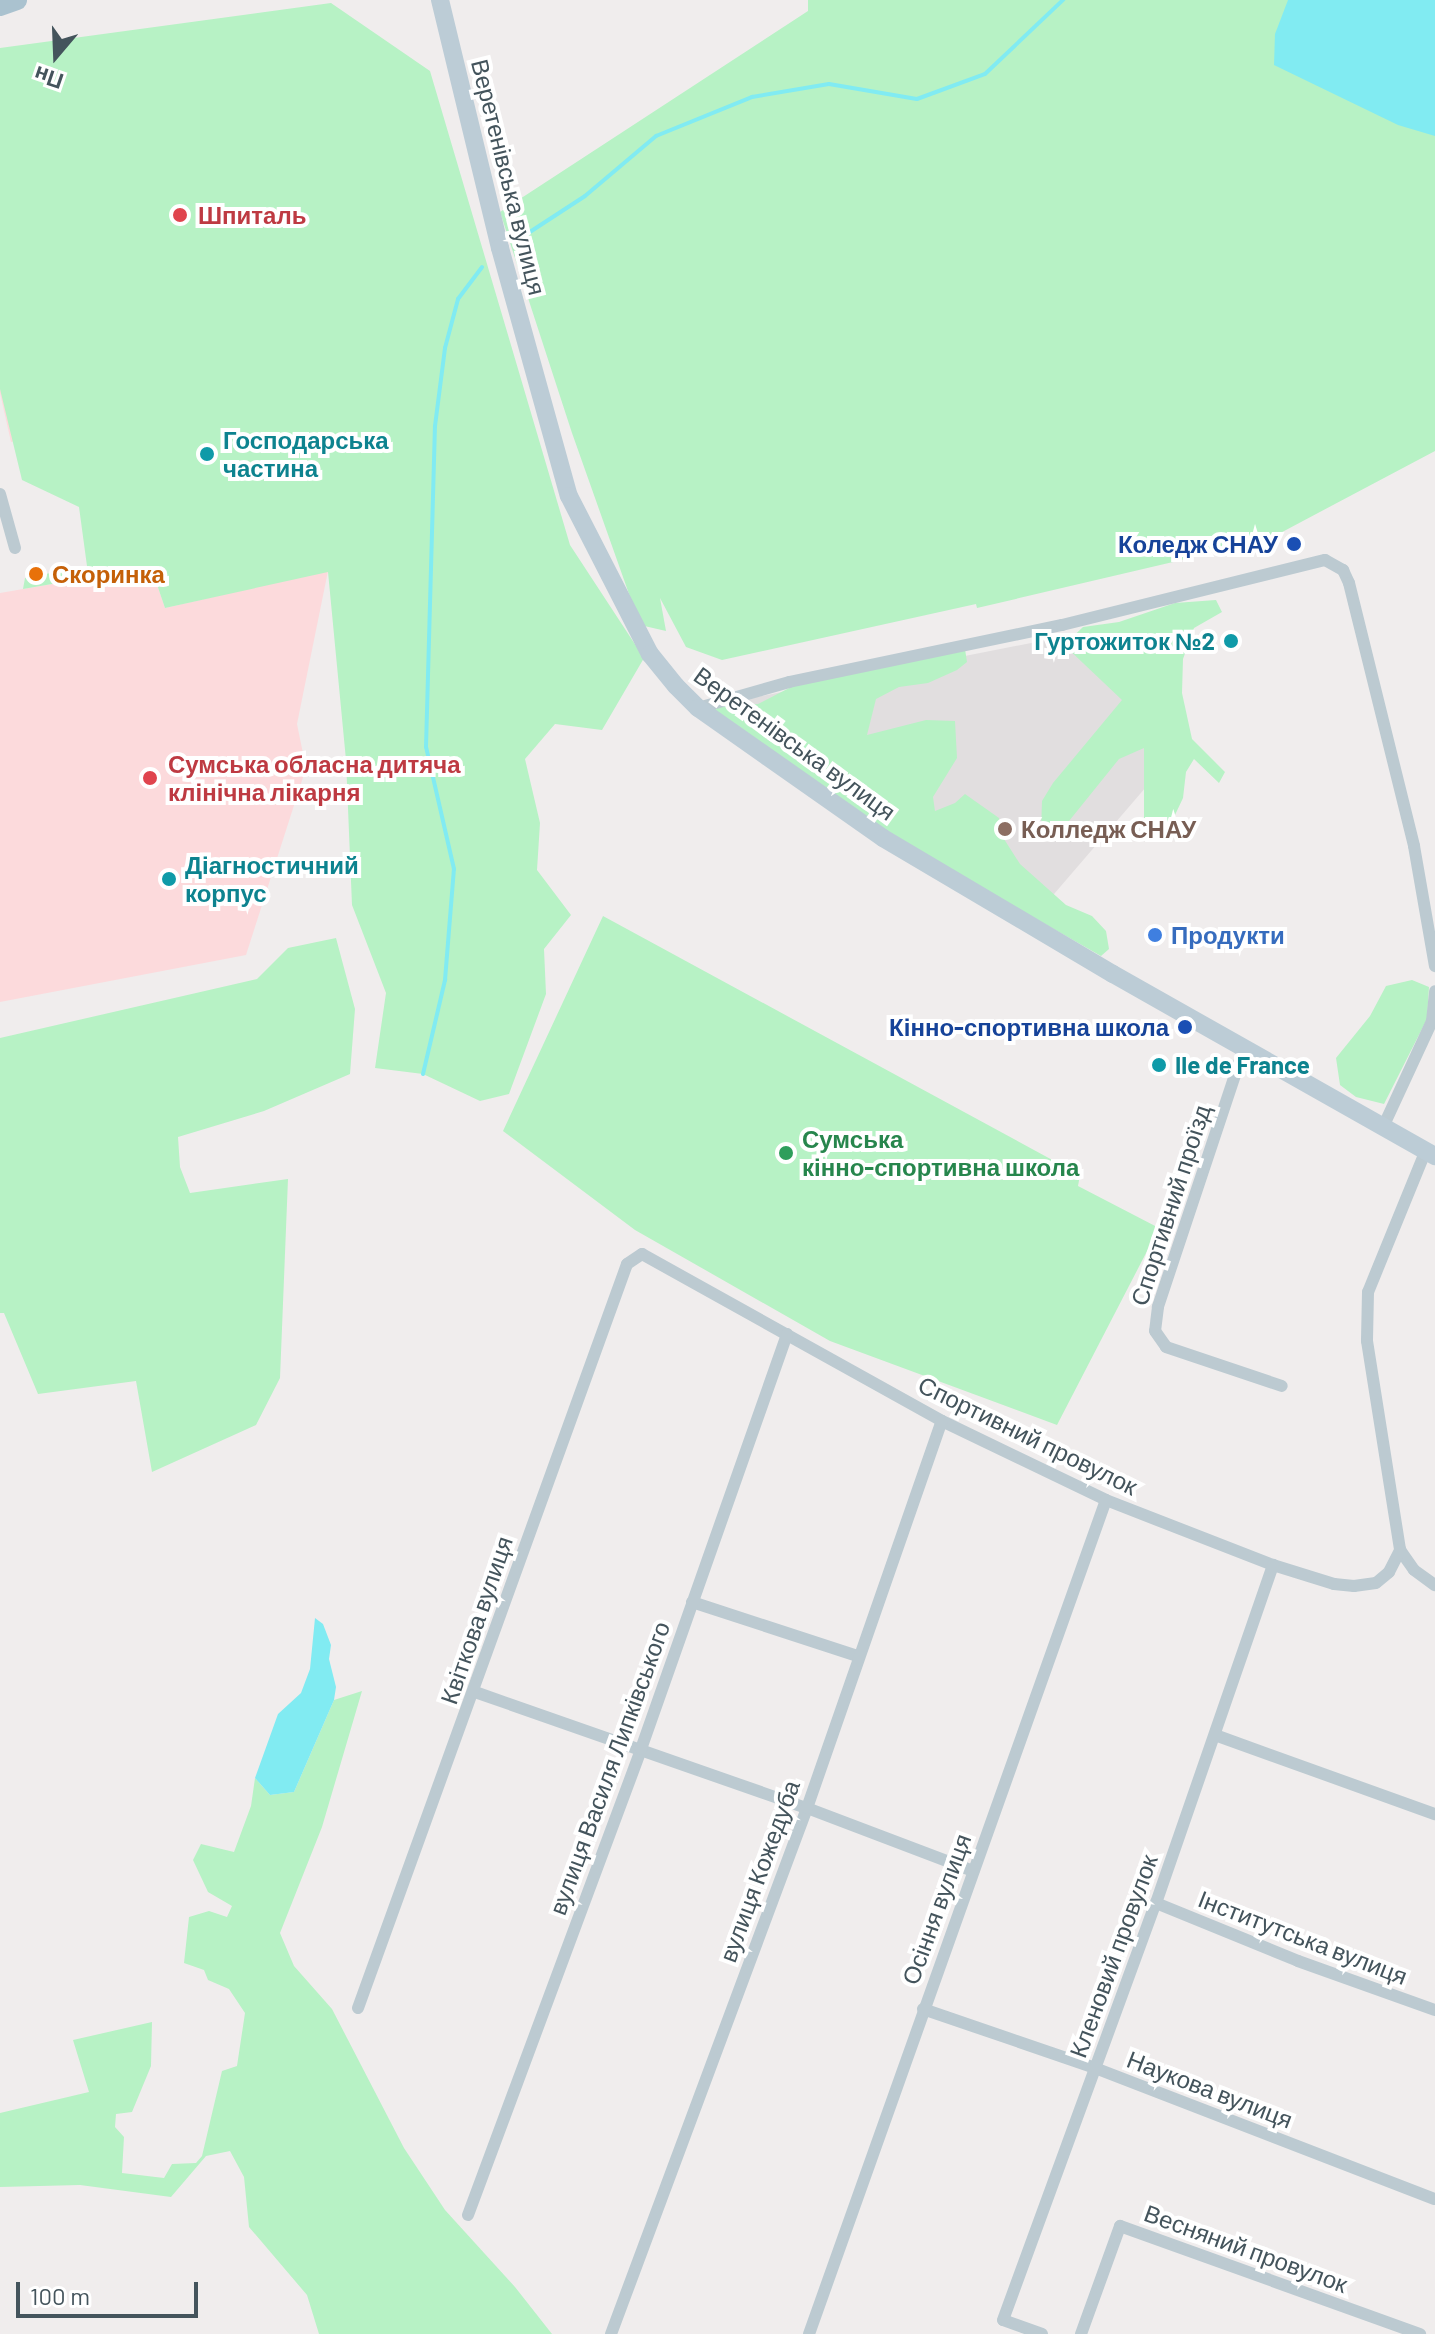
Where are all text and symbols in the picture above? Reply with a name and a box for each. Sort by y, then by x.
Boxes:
north arrow [16,16,96,96]
street label: Веретенівська вулиця [466,56,552,298]
text: Пн [30,62,66,96]
place label: Шпиталь [198,201,306,229]
marker: Шпиталь [169,204,191,226]
place label: Господарська частина [223,426,389,482]
marker: Господарська частина [198,445,216,463]
place label: Коледж СНАУ [1118,530,1278,558]
marker: Коледж СНАУ [1285,535,1303,553]
place label: Скоринка [52,560,165,588]
marker: Скоринка [27,565,45,583]
place label: Гуртожиток №2 [1034,627,1215,655]
marker: Гуртожиток №2 [1222,632,1240,650]
street label: Веретенівська вулиця [689,660,901,826]
place label: Сумська обласна дитяча клінічна лікарня [168,750,461,806]
marker: Сумська обласна дитяча клінічна лікарня [139,767,161,789]
place label: Колледж СНАУ [1021,815,1196,843]
marker: Колледж СНАУ [996,820,1014,838]
place label: Діагностичний корпус [185,851,359,907]
marker: Діагностичний корпус [160,870,178,888]
place label: Продукти [1171,921,1285,949]
marker: Продукти [1146,926,1164,944]
place label: Кінно-спортивна школа [889,1013,1169,1041]
marker: Кінно-спортивна школа [1176,1018,1194,1036]
place label: Ile de France [1175,1051,1310,1079]
marker: Ile de France [1150,1056,1168,1074]
street label: Спортивний проїзд [1124,1101,1216,1309]
place label: Сумська кінно-спортивна школа [802,1125,1079,1181]
marker: Сумська кінно-спортивна школа [777,1144,795,1162]
street label: Спортивний провулок [914,1369,1142,1501]
street label: Квіткова вулиця [434,1532,518,1708]
street label: вулиця Василя Липківського [542,1617,676,1919]
street label: вулиця Кожедуба [713,1776,805,1966]
street label: Осіння вулиця [895,1830,977,1988]
street label: Кленовий провулок [1063,1851,1163,2061]
street label: Інститутська вулиця [1194,1884,1412,1990]
street label: Наукова вулиця [1123,2044,1297,2134]
street label: Весняний провулок [1141,2198,1351,2298]
scale bar [20,2266,202,2316]
text: 100 m [30,2281,90,2310]

